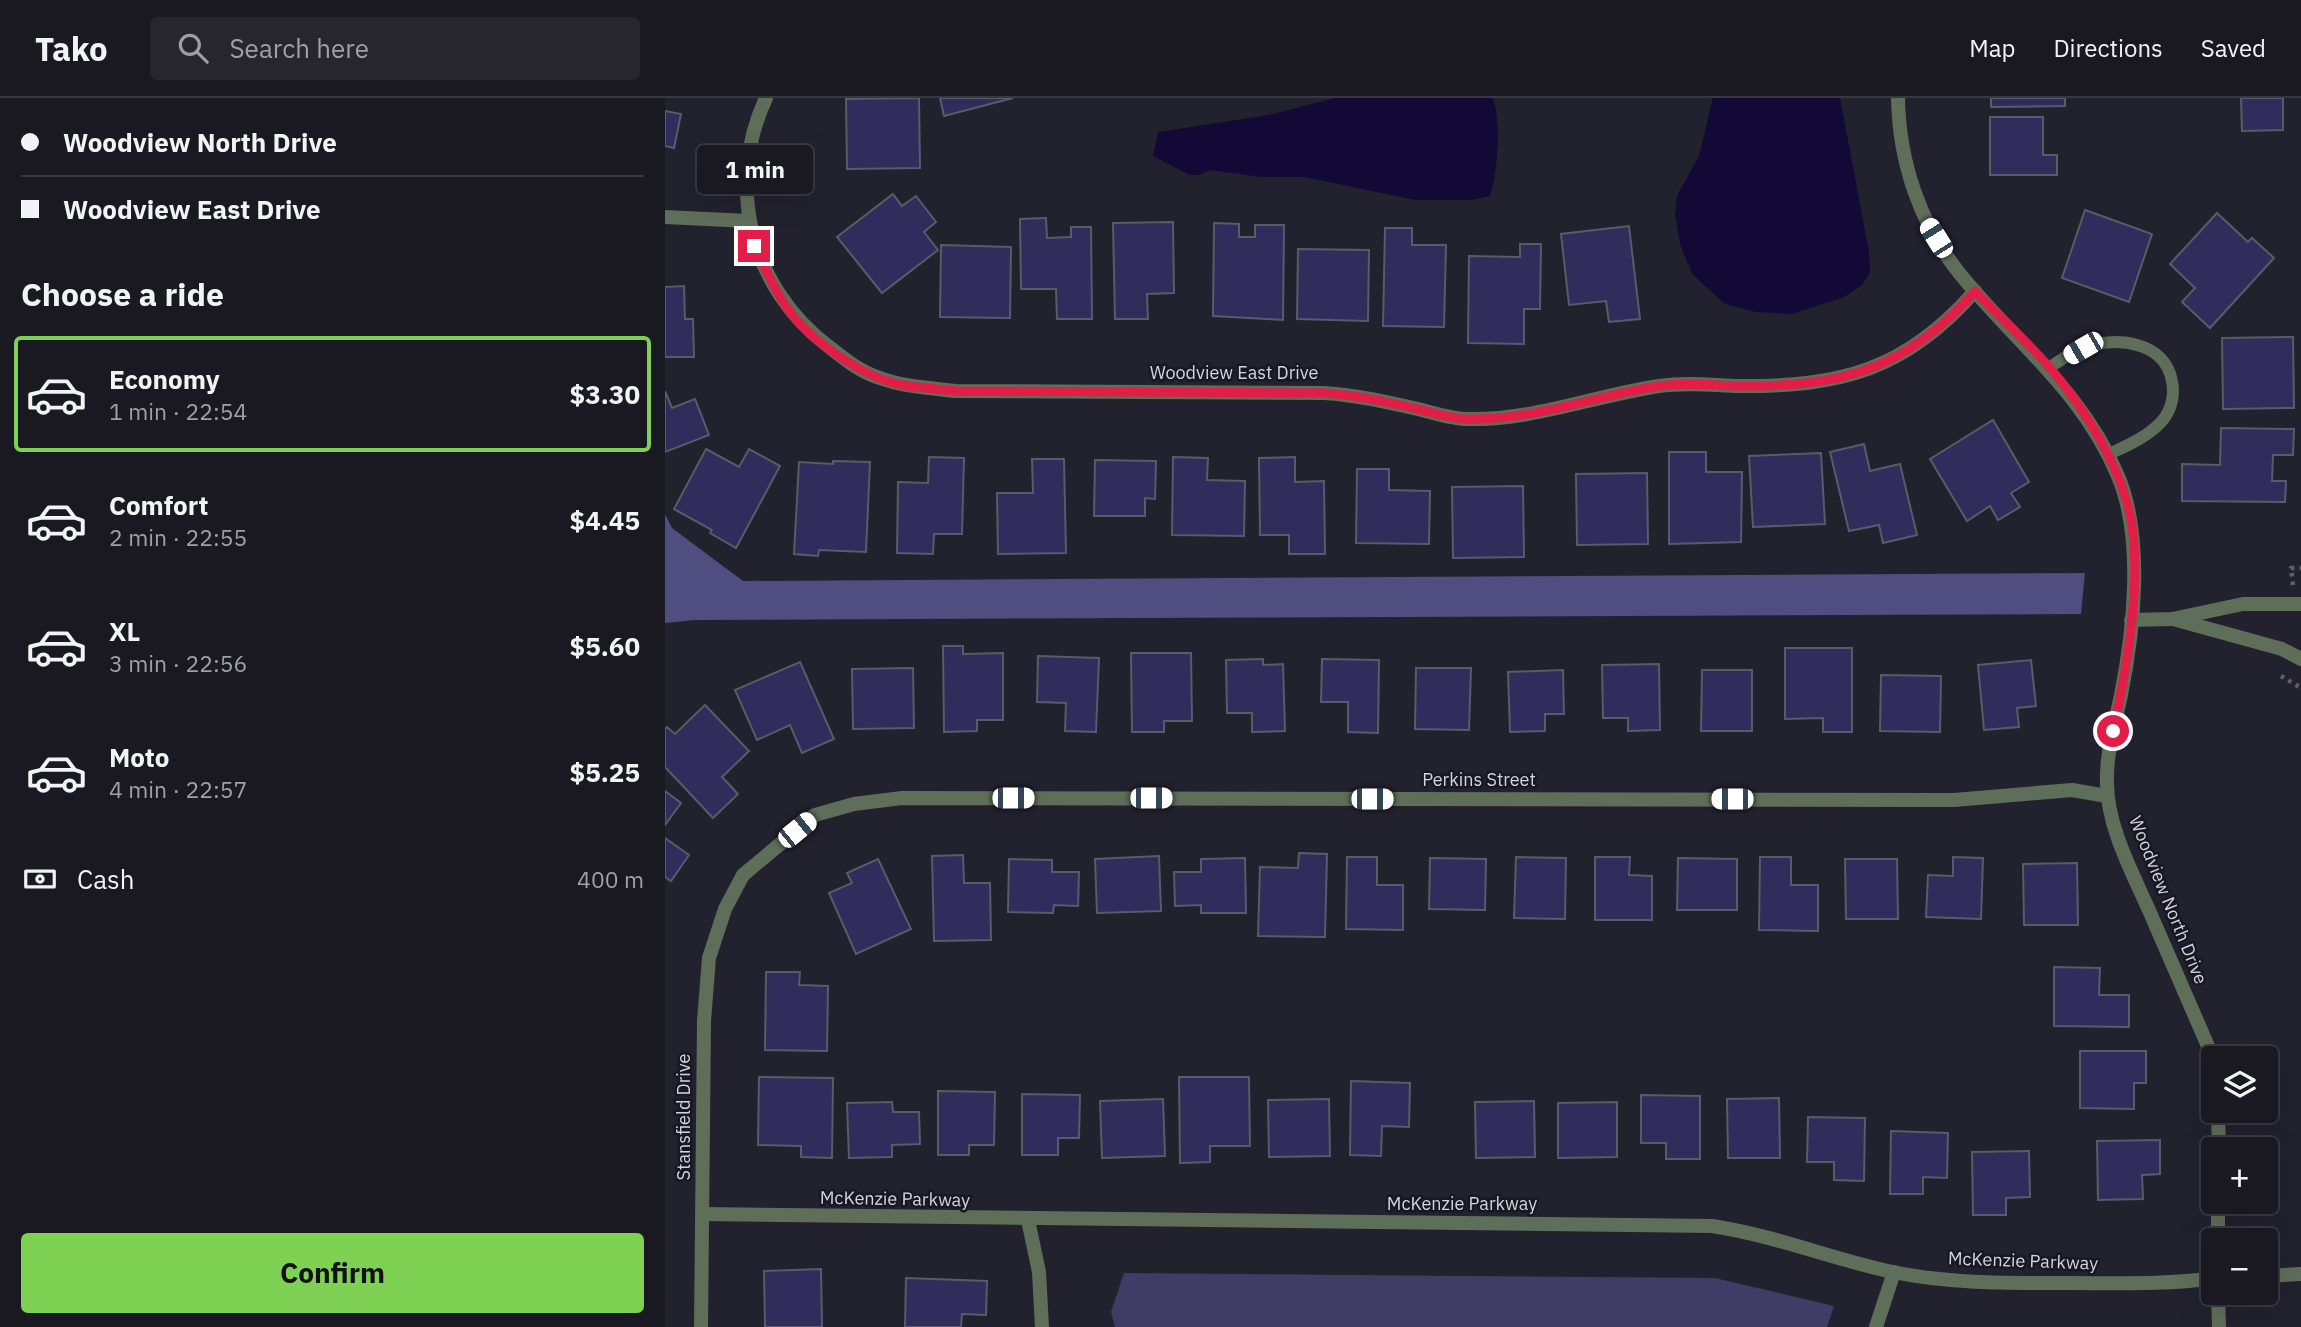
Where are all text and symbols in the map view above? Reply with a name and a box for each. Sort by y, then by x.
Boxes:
search box [150,17,640,80]
text: Tako [35,27,108,70]
icon: search [174,29,212,67]
text: Search here [230,31,369,65]
text: Map [1969,32,2015,64]
text: Directions [2053,32,2163,64]
text: Saved [2201,32,2266,64]
text: Woodview North Drive [63,125,337,159]
callout: 1 min [696,144,812,194]
text: 1 min [725,154,785,184]
text: Woodview East Drive [63,192,321,226]
car [1916,215,1957,261]
route end [738,230,770,262]
text: Choose a ride [21,273,224,315]
car [2060,328,2107,368]
street label: Woodview East Drive [1150,361,1318,384]
text: Economy [109,362,220,396]
icon: car [25,363,88,426]
text: $3.30 [570,377,640,411]
text: 1 min · 22:54 [109,396,247,426]
text: Comfort [109,488,208,522]
icon: car [25,489,88,552]
text: $4.45 [570,503,640,537]
text: 2 min · 22:55 [109,522,247,552]
text: XL [109,614,140,648]
icon: car [25,615,88,678]
text: $5.60 [570,629,640,663]
text: 3 min · 22:56 [109,648,247,678]
route start [2097,715,2129,747]
text: Moto [109,740,169,774]
icon: car [25,741,88,804]
text: $5.25 [570,755,640,789]
street label: Perkins Street [1422,768,1536,791]
text: 4 min · 22:57 [109,774,247,804]
car [993,788,1035,809]
car [1131,788,1173,809]
car [1352,789,1394,810]
car [1712,789,1754,810]
car [775,809,820,851]
street label: Woodview North Drive [2124,812,2213,988]
icon: cash [21,860,59,898]
text: Cash [77,862,134,896]
text: 400 m [577,864,644,894]
map controls [2201,1046,2278,1305]
button: layers [2201,1046,2278,1123]
street label: Stansfield Drive [672,1054,695,1180]
button: + [2201,1137,2278,1214]
street label: McKenzie Parkway [820,1186,970,1211]
street label: McKenzie Parkway [1387,1192,1537,1215]
button: − [2201,1228,2278,1305]
button: Confirm [21,1233,644,1313]
street label: McKenzie Parkway [1947,1246,2099,1275]

